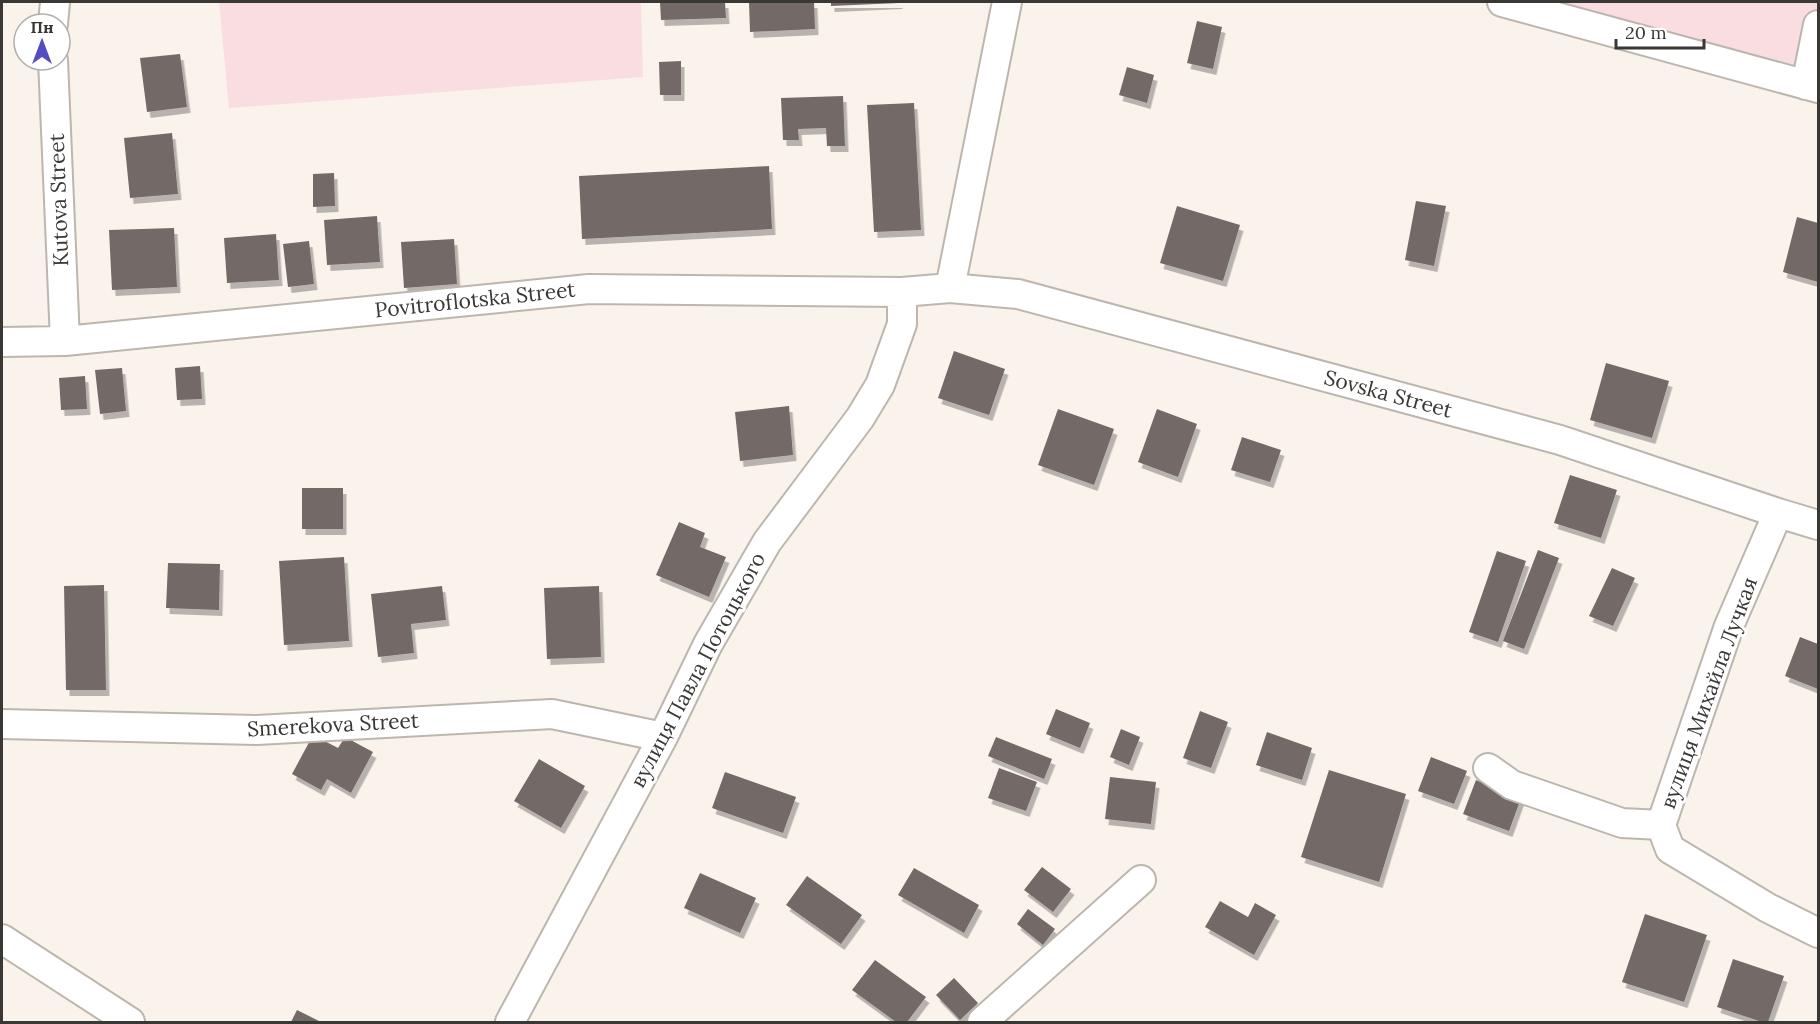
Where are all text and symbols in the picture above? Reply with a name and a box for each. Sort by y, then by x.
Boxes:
north arrow [12,12,72,72]
scale bar [1616,12,1704,50]
text: Пн [30,17,54,37]
text: 20 m [1625,21,1667,44]
street label: Kutova Street [43,132,74,267]
street label: Povitroflotska Street [373,275,577,323]
street label: Sovska Street [1321,363,1456,424]
street label: вулиця Павла Потоцького [624,547,771,792]
street label: вулиця Михайла Лучкая [1654,573,1763,812]
street label: Smerekova Street [246,706,420,742]

